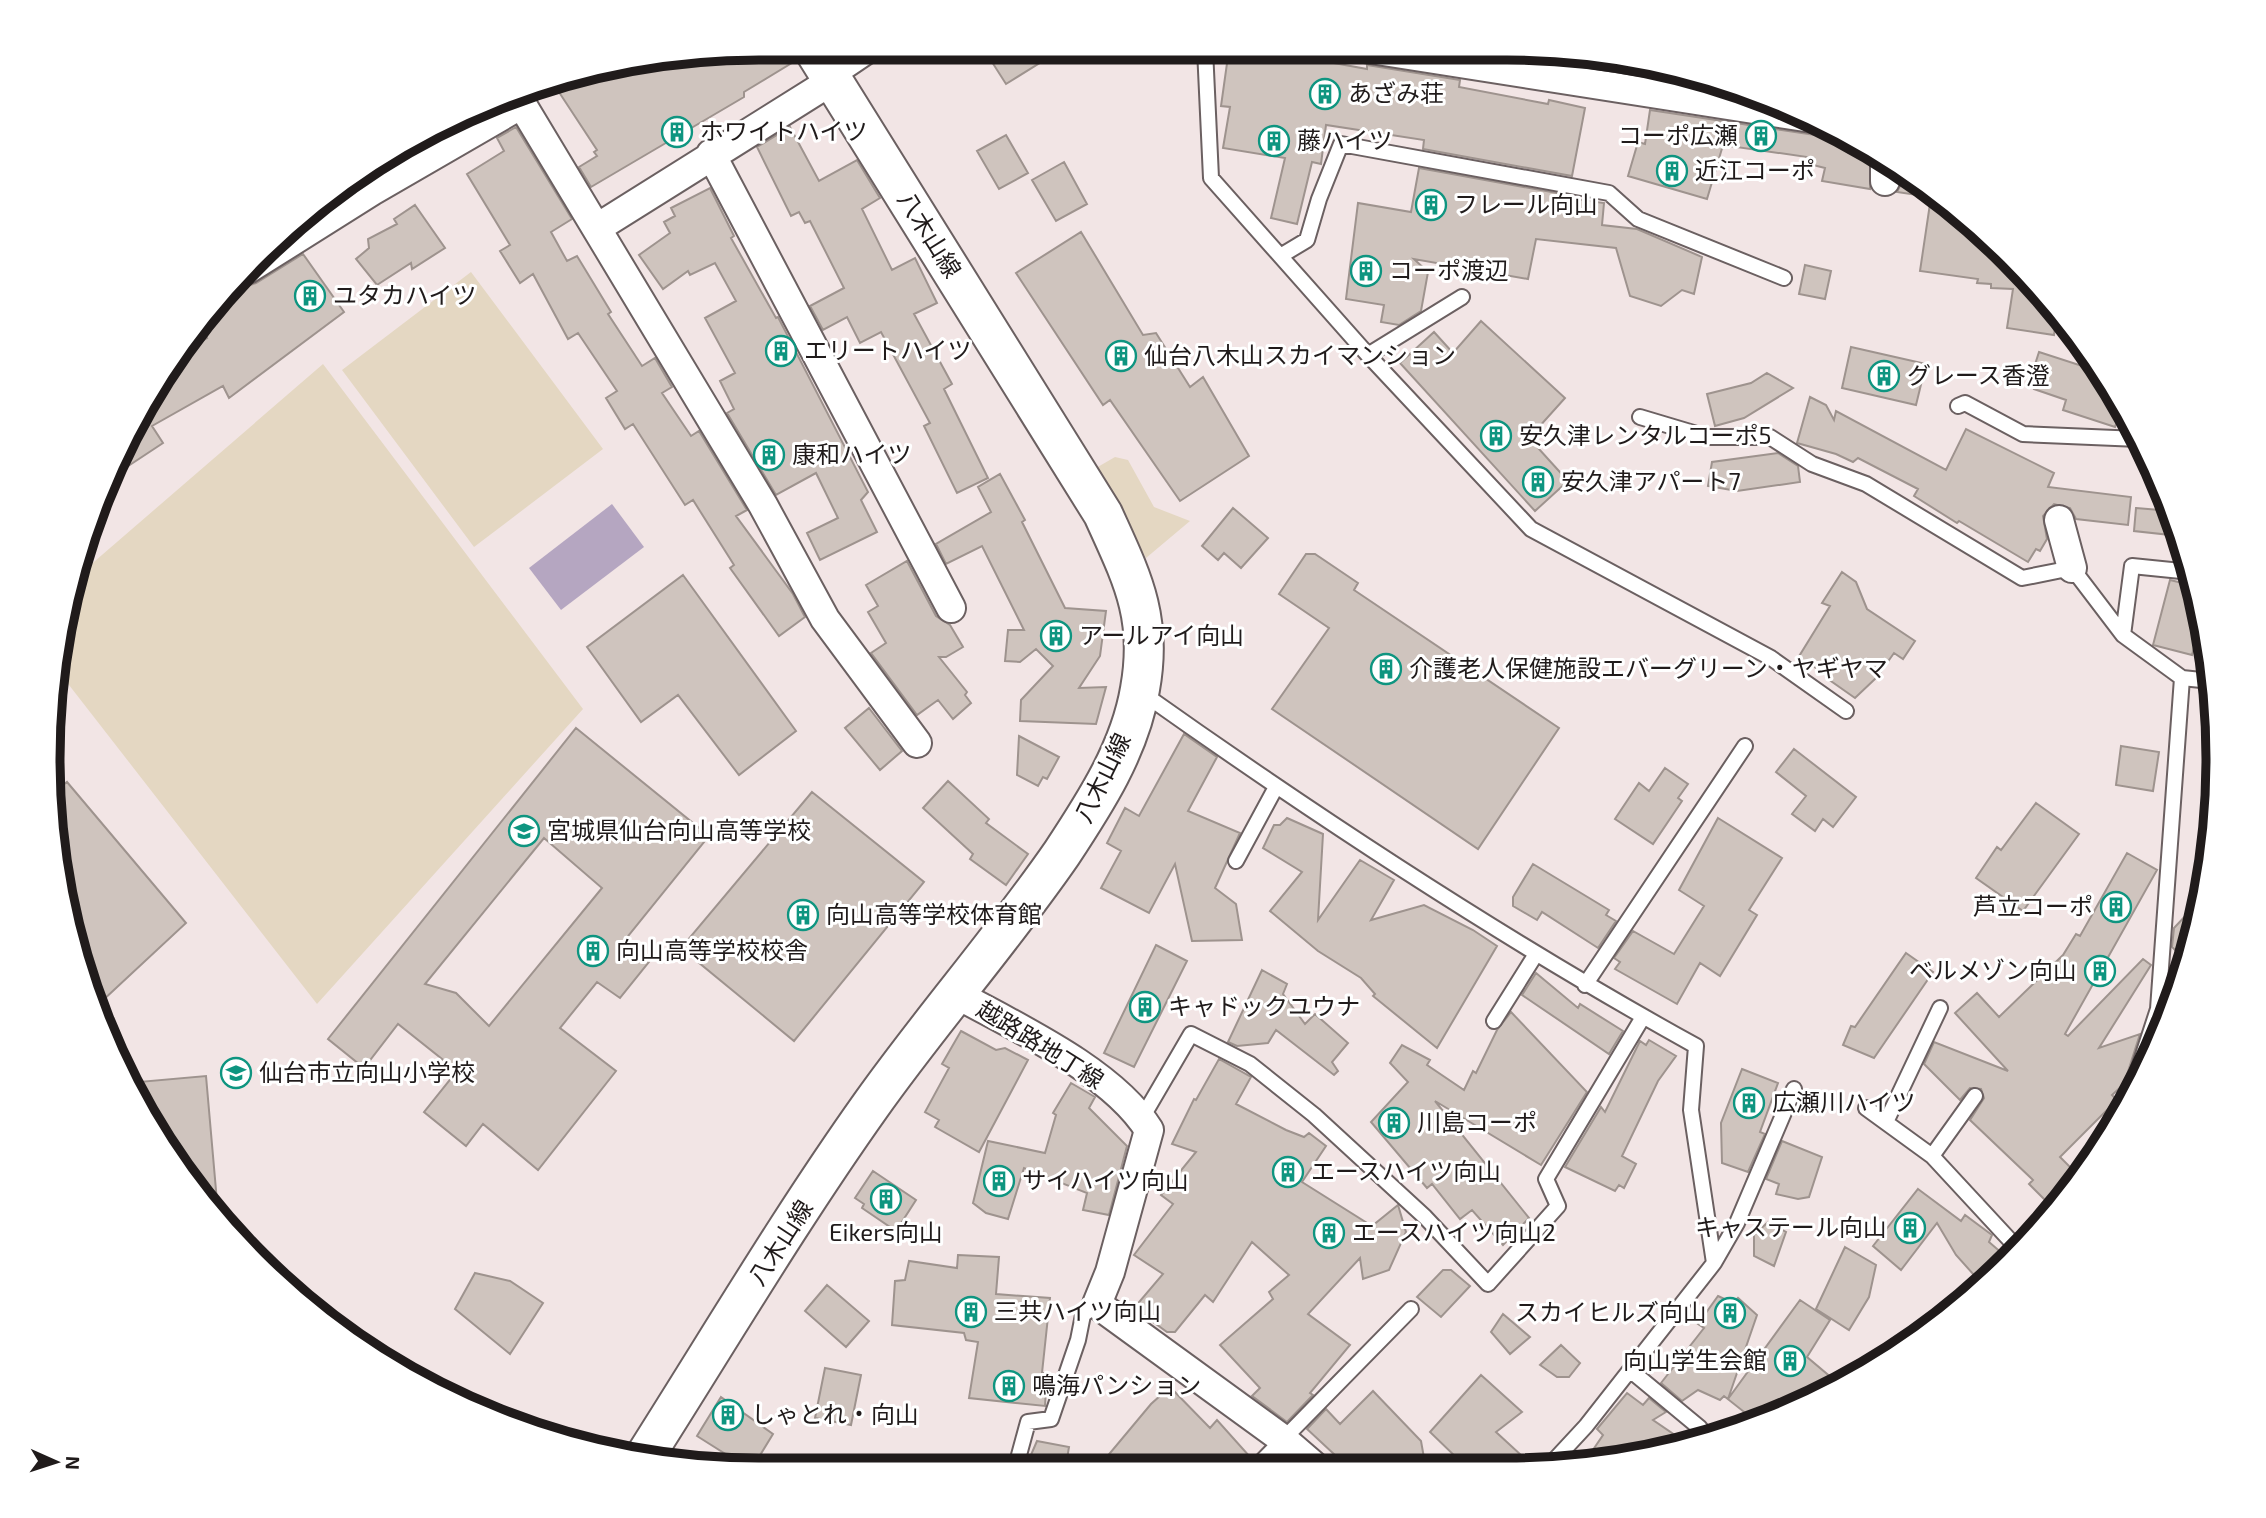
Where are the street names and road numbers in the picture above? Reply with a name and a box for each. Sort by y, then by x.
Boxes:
street label: 八木山線 [893,186,968,283]
street label: 八木山線 [1068,728,1136,827]
street label: 越路路地丁線 [972,993,1110,1094]
street label: 八木山線 [741,1194,818,1290]

